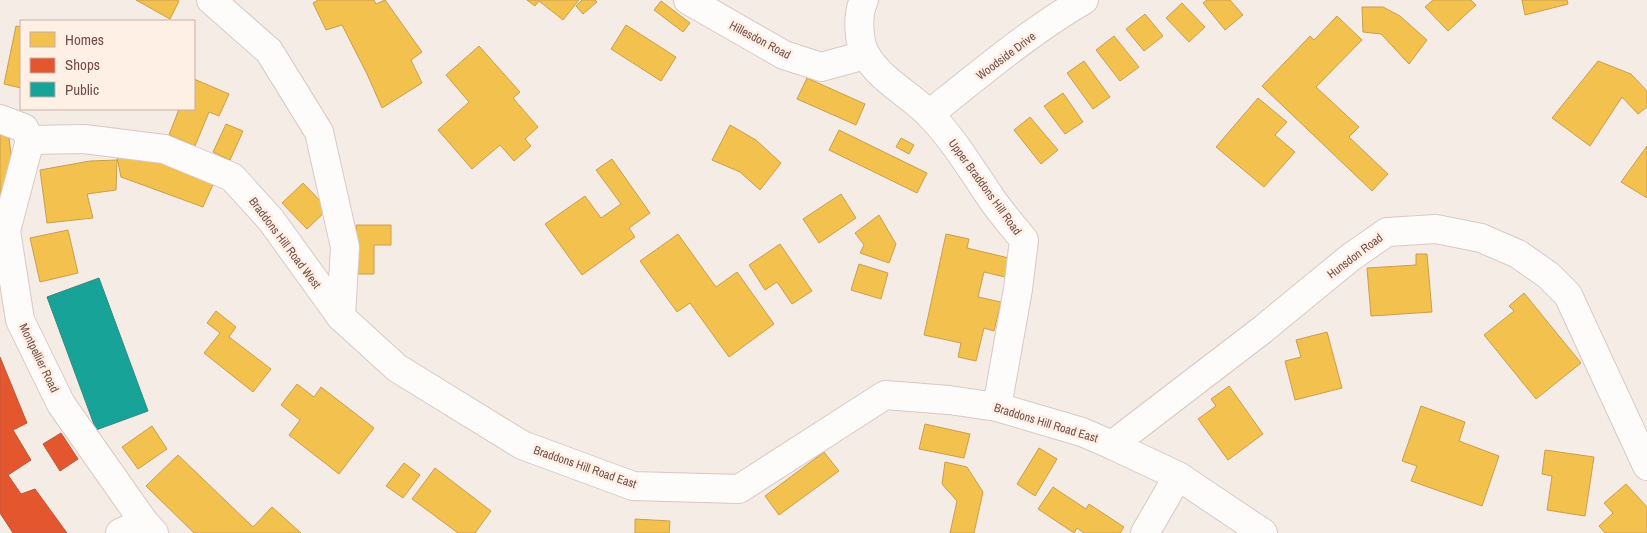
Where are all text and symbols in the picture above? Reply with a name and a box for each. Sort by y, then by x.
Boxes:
street label: Hillesdon Road [727,17,793,63]
legend [20,20,195,110]
street label: Woodside Drive [973,28,1039,84]
text: Homes [65,29,104,50]
text: Shops [65,54,100,75]
text: Public [65,79,99,100]
street label: Upper Braddons Hill Road [945,136,1025,238]
street label: Braddons Hill Road West [245,194,325,292]
street label: Hunsdon Road [1324,230,1386,282]
street label: Montpellier Road [15,321,63,395]
street label: Braddons Hill Road East [992,400,1100,446]
street label: Braddons Hill Road East [531,442,639,492]

